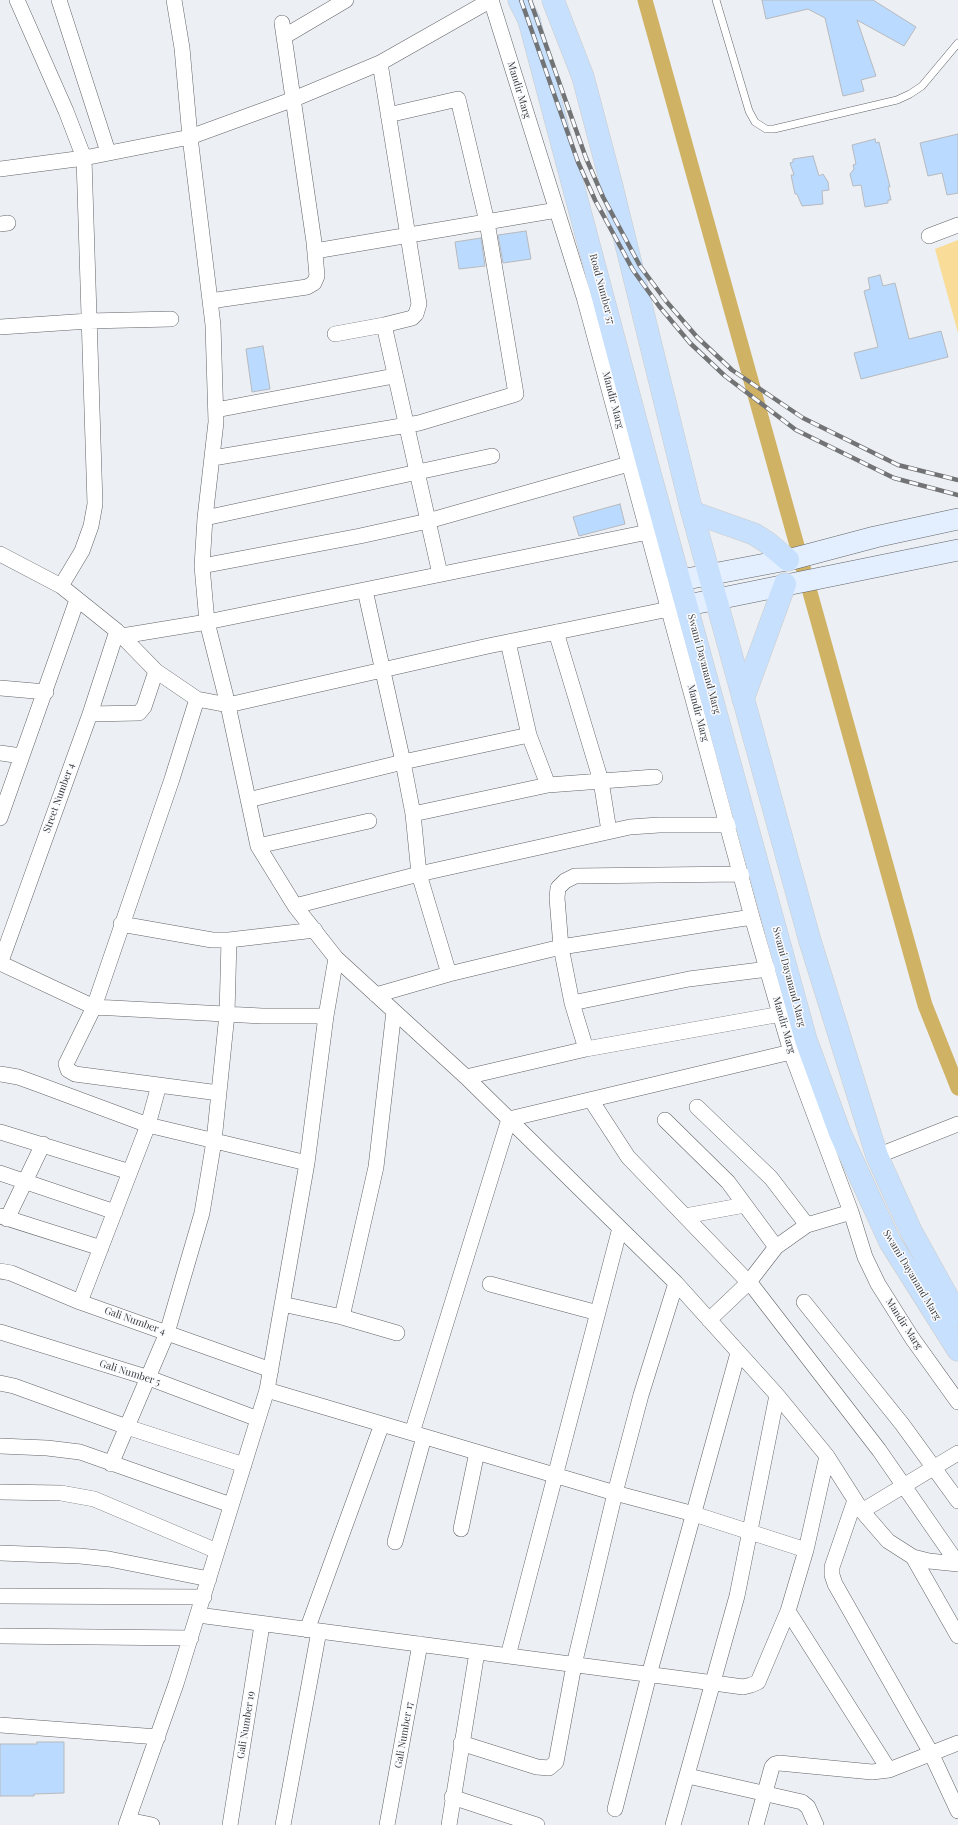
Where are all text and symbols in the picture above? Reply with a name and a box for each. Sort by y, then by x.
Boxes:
street label: Mandir Marg [505,60,533,120]
street label: Road Number 57 [587,252,617,326]
street label: Mandir Marg [600,370,626,430]
street label: Swami Dayanand Marg [685,613,723,715]
street label: Mandir Marg [685,683,711,743]
street label: Street Number 4 [41,761,77,835]
street label: Swami Dayanand Marg [770,926,808,1028]
street label: Mandir Marg [770,995,798,1055]
street label: Swami Dayanand Marg [880,1228,944,1322]
street label: Mandir Marg [883,1296,925,1352]
street label: Gali Number 4 [103,1304,167,1338]
street label: Gali Number 5 [98,1357,162,1389]
street label: Gali Number 19 [235,1690,257,1760]
street label: Gali Number 17 [392,1701,416,1769]

